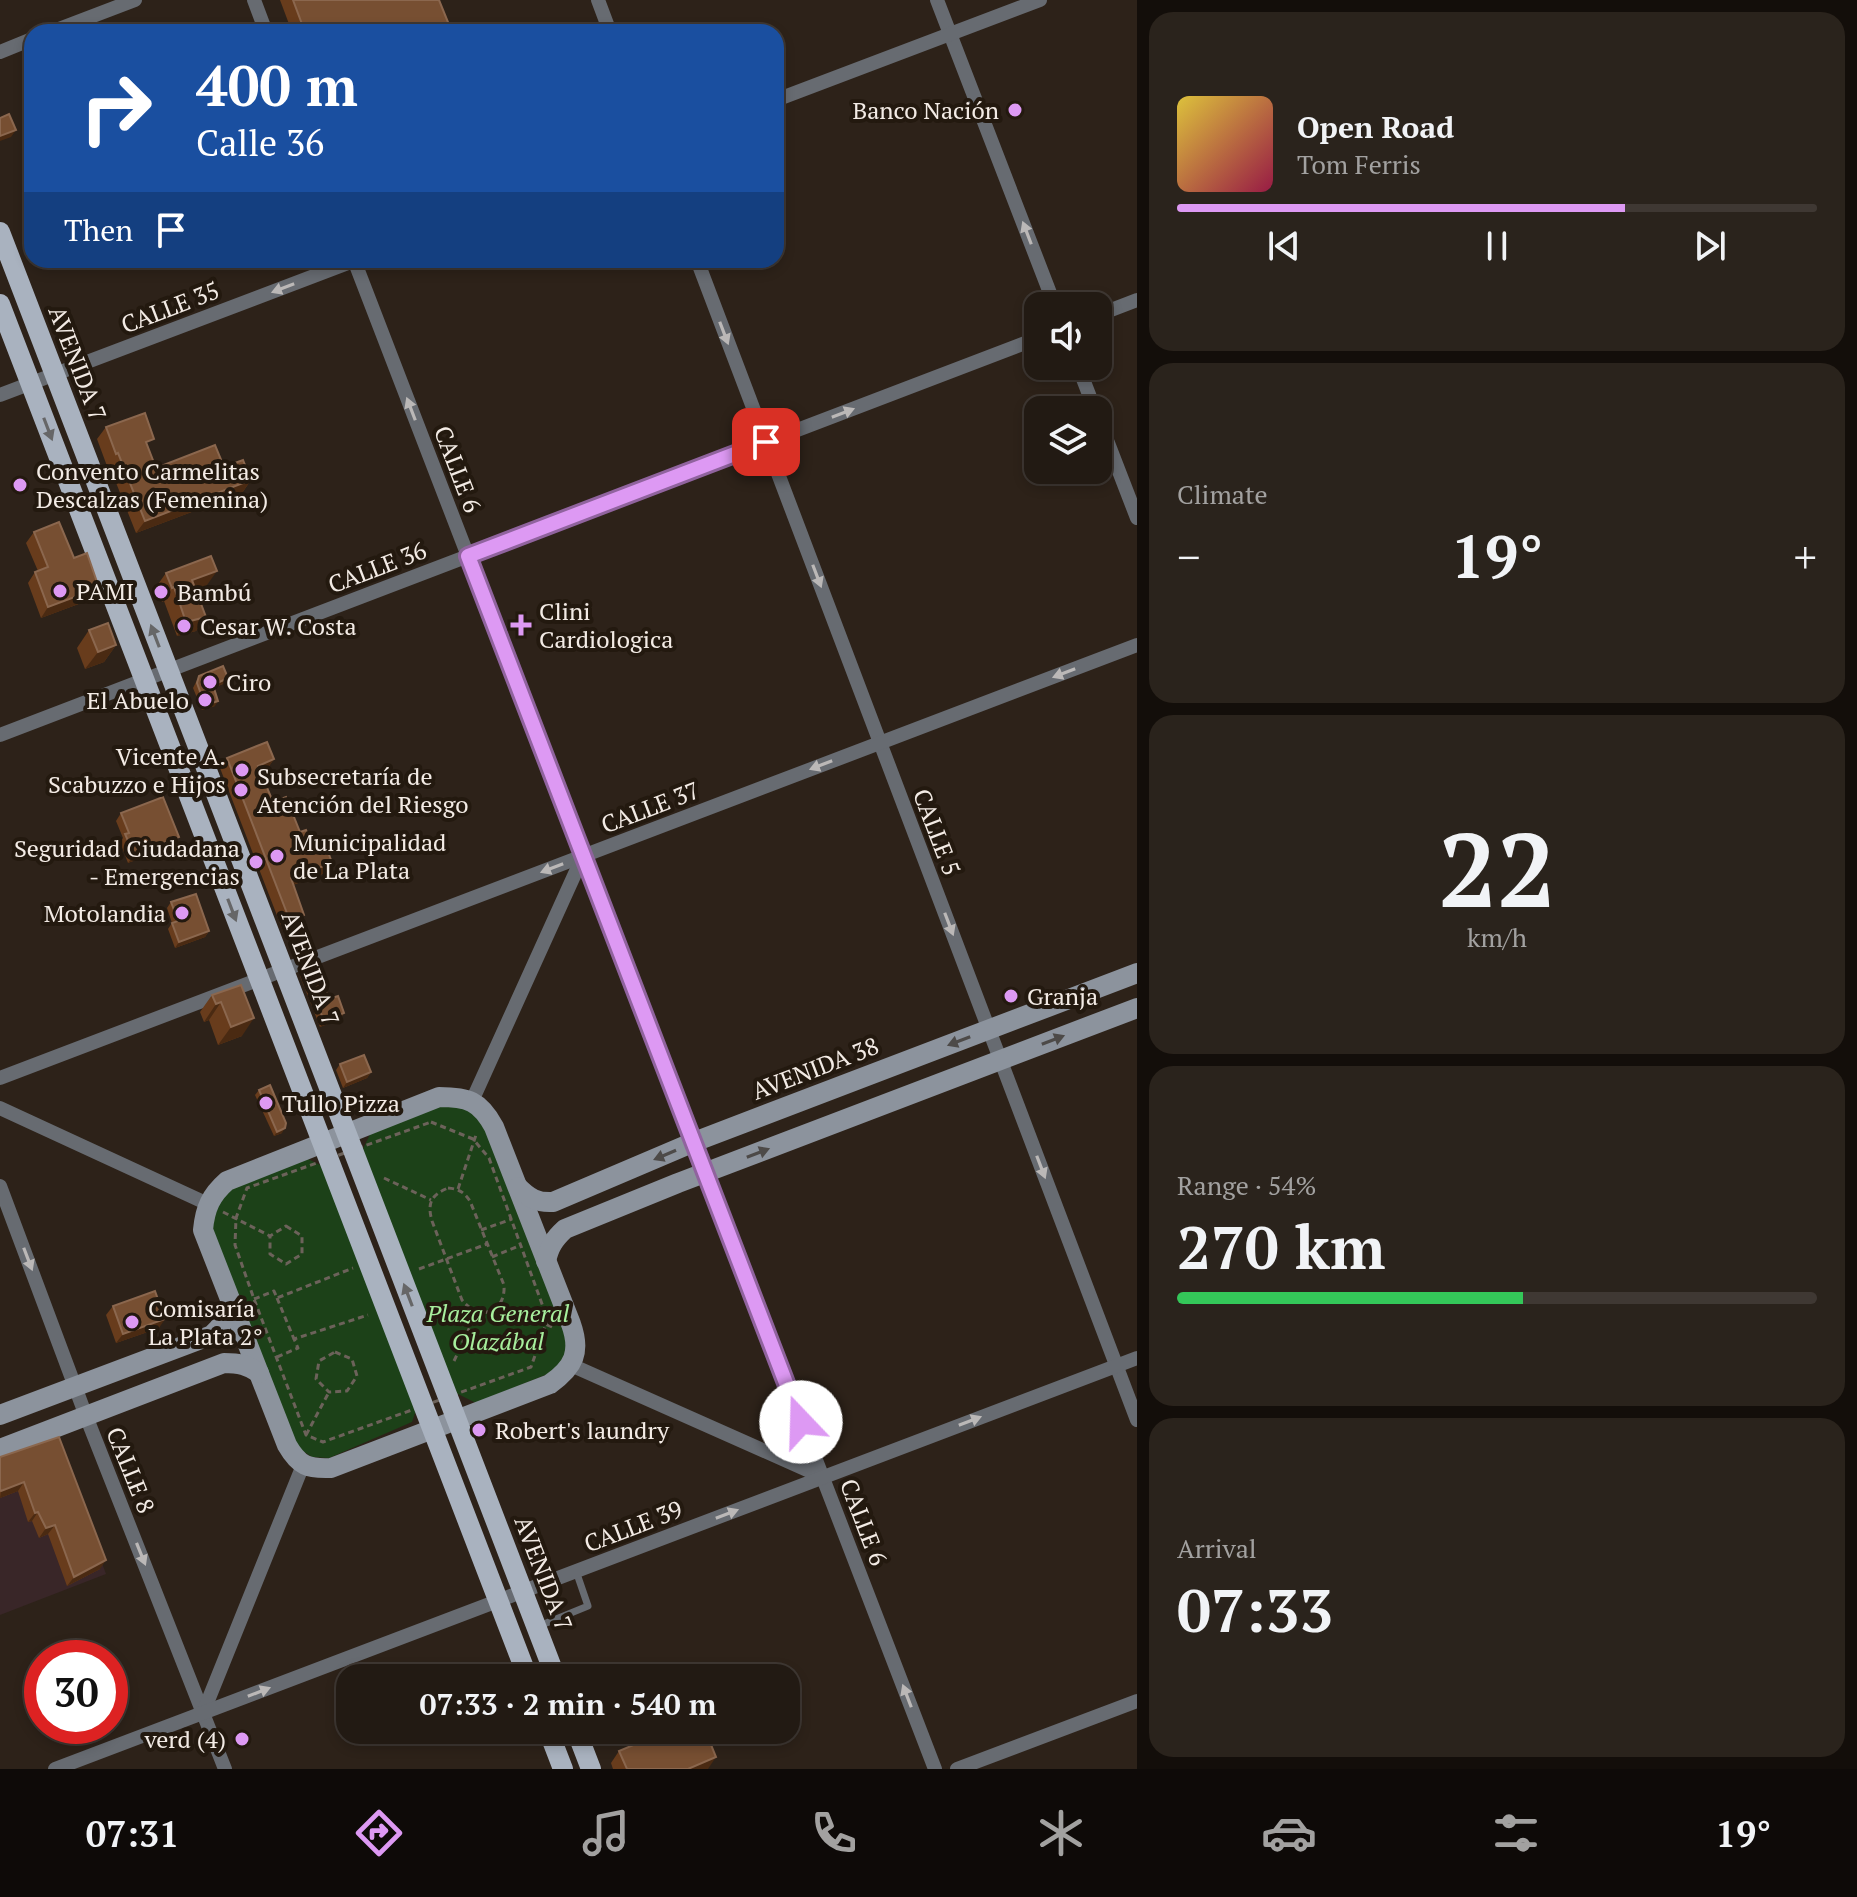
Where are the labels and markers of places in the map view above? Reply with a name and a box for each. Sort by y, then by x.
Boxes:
place label: Banco Nación [852,94,999,126]
marker: Banco Nación [1006,101,1024,119]
pin [732,408,800,476]
place label: Convento Carmelitas Descalzas (Femenina) [36,455,268,515]
marker: Convento Carmelitas Descalzas (Femenina) [11,476,29,494]
place label: PAMI [76,575,134,607]
place label: Bambú [177,576,252,608]
marker: PAMI [51,582,69,600]
marker: Bambú [152,583,170,601]
place label: Clini Cardiologica [539,595,673,655]
place label: Cesar W. Costa [200,610,357,642]
marker: Clini Cardiologica [510,614,532,636]
marker: Cesar W. Costa [175,617,193,635]
place label: Ciro [226,666,271,698]
marker: Ciro [201,673,219,691]
place label: El Abuelo [87,684,189,716]
marker: El Abuelo [196,691,214,709]
place label: Vicente A. Scabuzzo e Hijos [48,740,226,800]
place label: Subsecretaría de Atención del Riesgo [257,760,469,820]
marker: Vicente A. Scabuzzo e Hijos [233,761,251,779]
marker: Subsecretaría de Atención del Riesgo [232,781,250,799]
place label: Municipalidad de La Plata [293,826,446,886]
place label: Seguridad Ciudadana - Emergencias [14,832,240,892]
marker: Municipalidad de La Plata [268,847,286,865]
marker: Seguridad Ciudadana - Emergencias [247,853,265,871]
place label: Motolandia [44,897,166,929]
marker: Motolandia [173,904,191,922]
place label: Granja [1027,980,1098,1012]
marker: Granja [1002,987,1020,1005]
place label: Tullo Pizza [282,1087,400,1119]
marker: Tullo Pizza [257,1094,275,1112]
place label: Comisaría La Plata 2° [148,1292,263,1352]
marker: Comisaría La Plata 2° [123,1313,141,1331]
place label: Robert's laundry [495,1414,670,1446]
marker: Robert's laundry [470,1421,488,1439]
place label: verd (4) [144,1723,226,1755]
marker: verd (4) [233,1730,251,1748]

